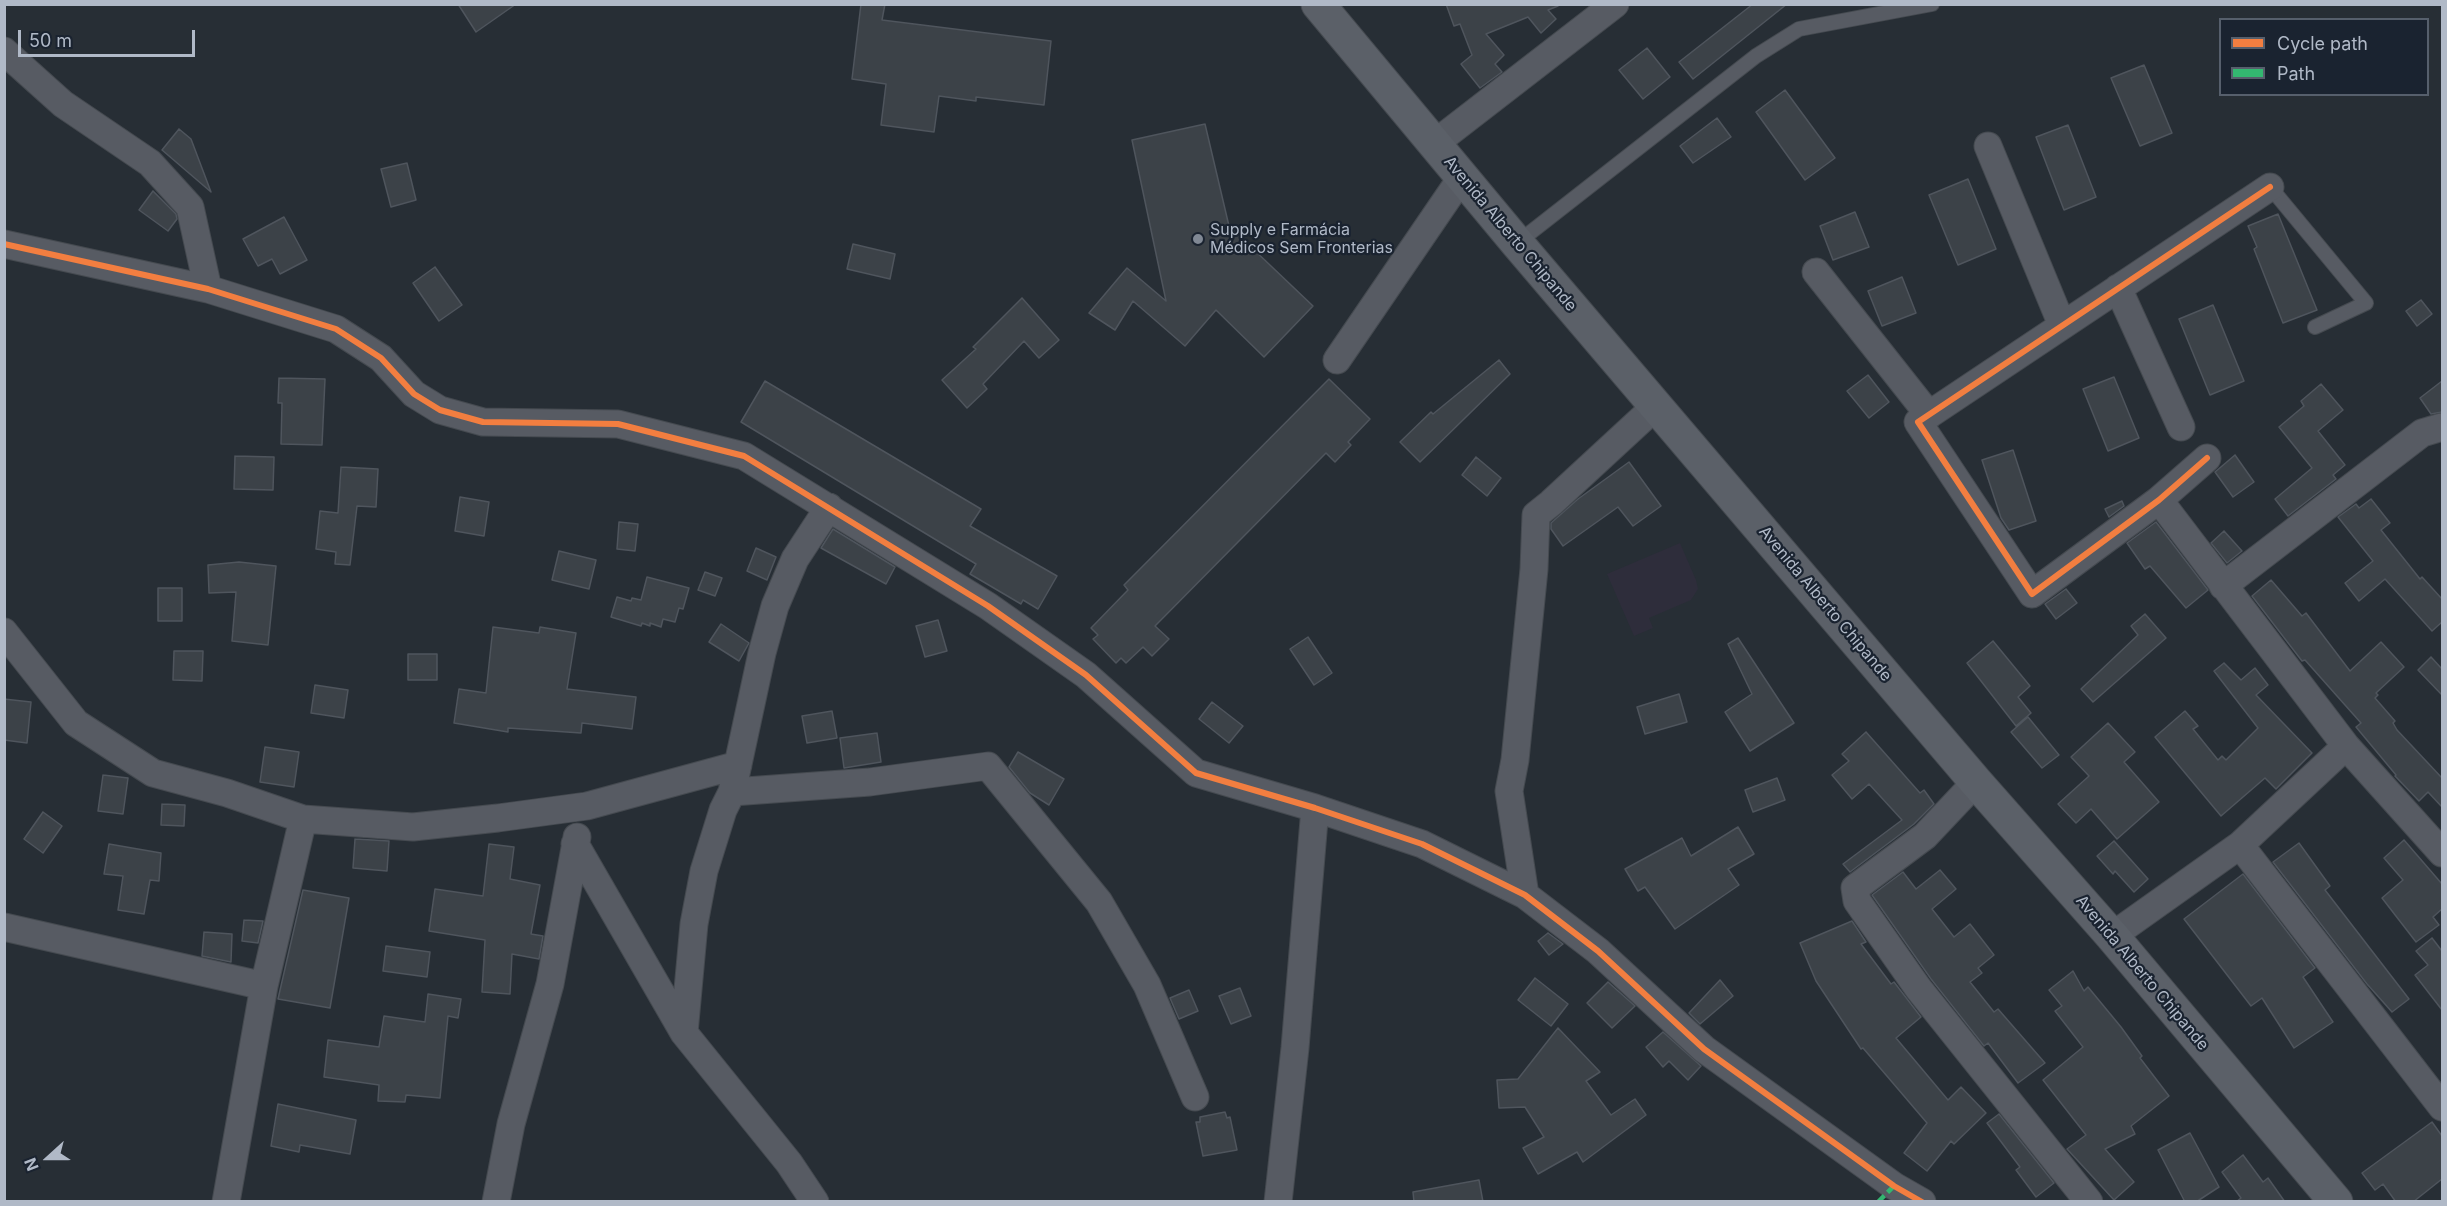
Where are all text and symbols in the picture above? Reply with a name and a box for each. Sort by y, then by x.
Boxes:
scale bar [21,18,198,56]
legend [2219,18,2429,96]
text: 50 m [29,30,72,51]
text: Cycle path [2277,33,2368,54]
text: Path [2277,63,2315,84]
street label: Avenida Alberto Chipande [1439,153,1581,315]
place label: Supply e Farmácia Médicos Sem Fronterias [1210,220,1393,258]
marker: Supply e Farmácia Médicos Sem Fronterias [1191,232,1205,246]
street label: Avenida Alberto Chipande [1754,523,1896,685]
street label: Avenida Alberto Chipande [2071,892,2213,1054]
north arrow [18,1128,78,1188]
text: N [20,1155,43,1174]

